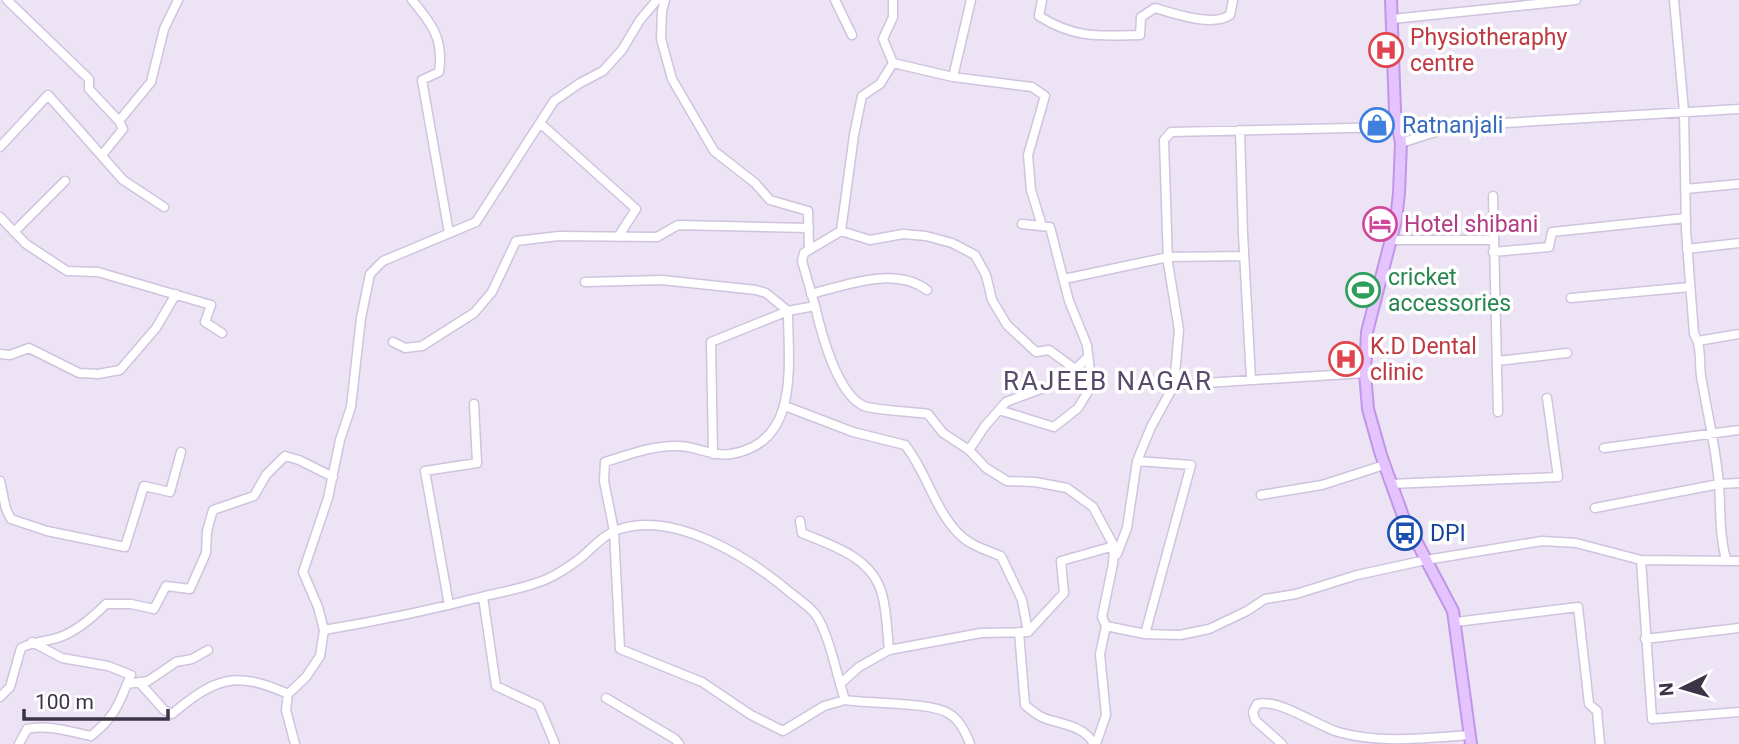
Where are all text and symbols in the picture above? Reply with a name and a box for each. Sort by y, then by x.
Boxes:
place label: Physiotheraphy centre [1410,24,1567,77]
hospital icon: Physiotheraphy centre [1367,31,1405,69]
shop icon: Ratnanjali [1358,106,1396,144]
place label: Ratnanjali [1402,112,1503,139]
hotel icon: Hotel shibani [1361,205,1399,243]
place label: Hotel shibani [1404,211,1538,238]
place label: cricket accessories [1388,264,1511,317]
sports icon: cricket accessories [1344,271,1382,309]
place label: K.D Dental clinic [1370,333,1477,386]
hospital icon: K.D Dental clinic [1327,340,1365,378]
district label: RAJEEB NAGAR [1003,366,1213,396]
bus stop icon: DPI [1386,514,1424,552]
place label: DPI [1430,520,1466,547]
north arrow [1648,653,1718,723]
scale bar [24,678,168,722]
text: N [1655,682,1679,697]
text: 100 m [35,690,94,714]

